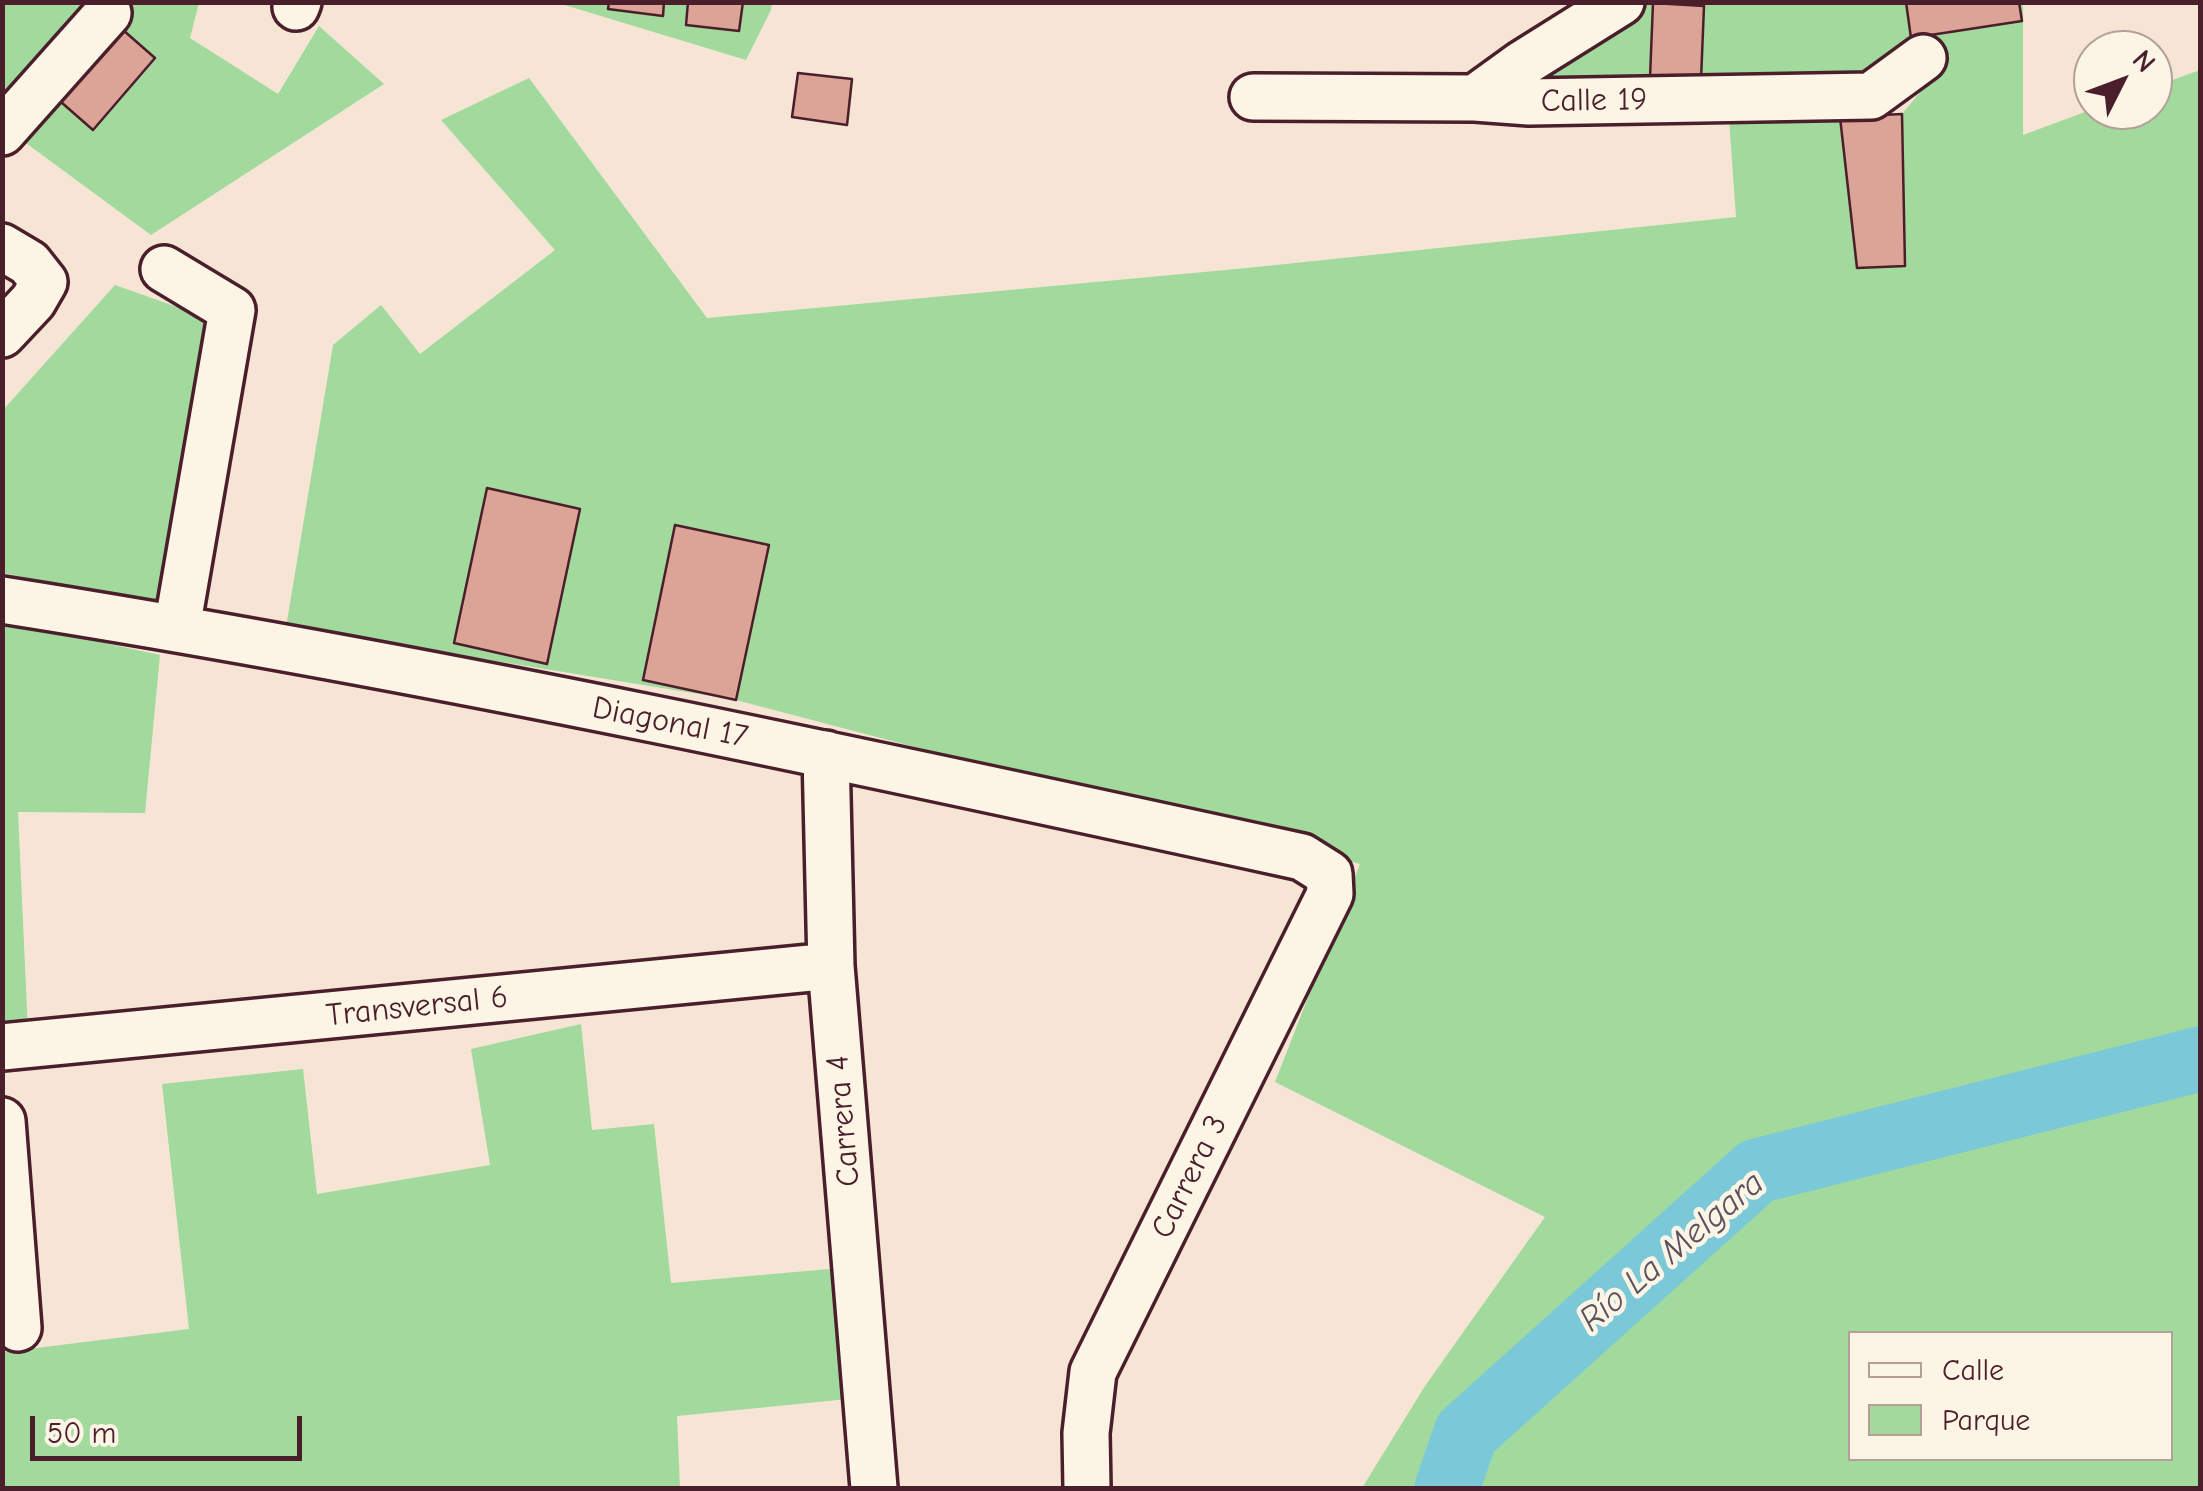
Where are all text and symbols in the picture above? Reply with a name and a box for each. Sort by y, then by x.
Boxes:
north arrow [2073,30,2173,130]
text: N [2126,44,2162,79]
street label: Calle 19 [1540,81,1648,121]
street label: Diagonal 17 [589,689,751,757]
street label: Transversal 6 [324,978,510,1036]
street label: Carrera 4 [819,1054,869,1188]
street label: Carrera 3 [1144,1109,1236,1245]
water label: Río La Melgara [1571,1163,1773,1341]
legend [1848,1331,2173,1461]
text: Calle [1942,1353,2004,1388]
scale bar [35,1396,308,1458]
text: Parque [1942,1403,2030,1438]
text: 50 m [47,1416,116,1451]

